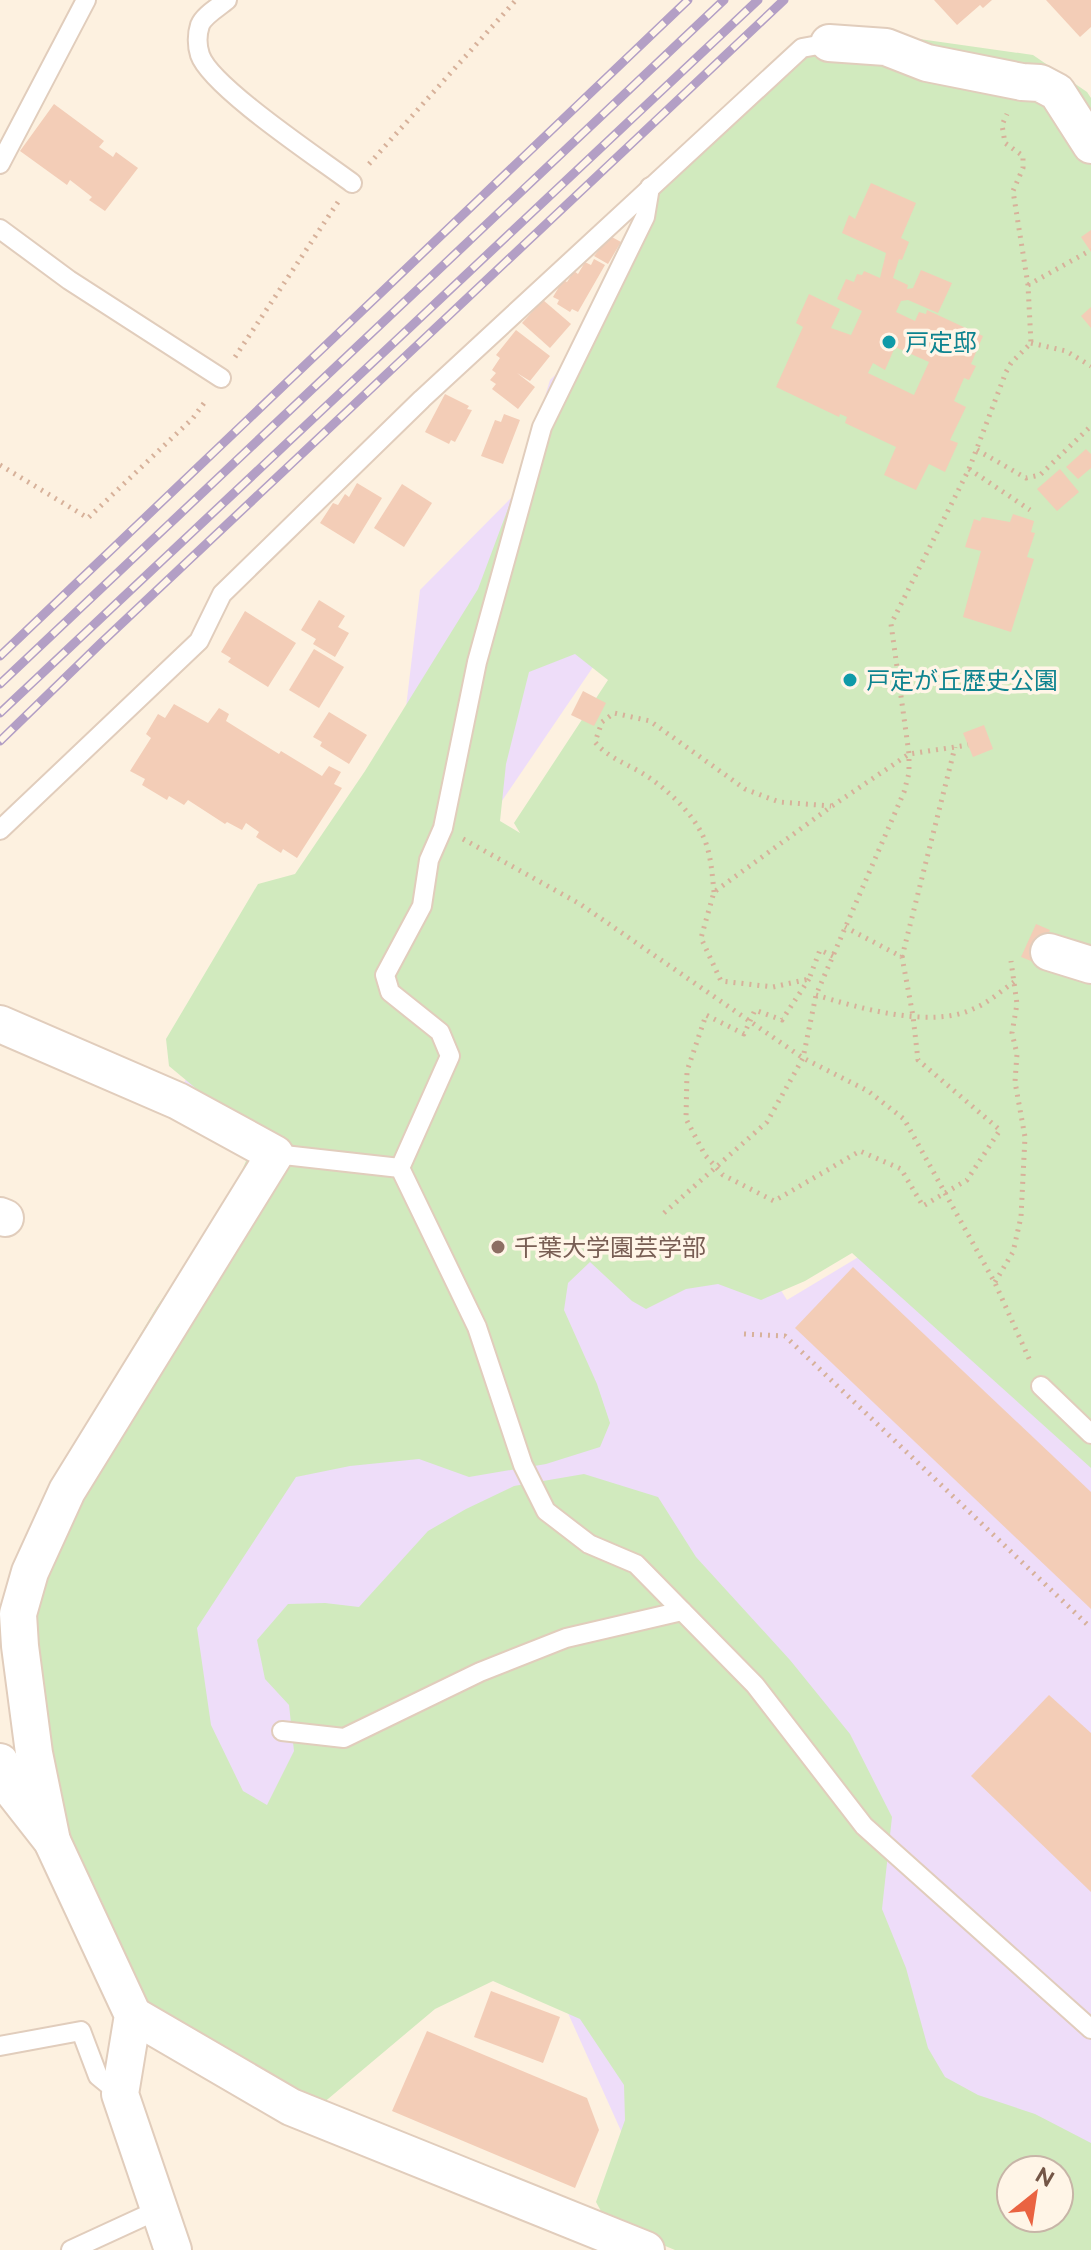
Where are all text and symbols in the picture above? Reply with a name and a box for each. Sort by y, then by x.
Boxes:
place label: 戸定邸 [905,328,977,357]
marker: 戸定邸 [880,333,898,351]
place label: 戸定が丘歴史公園 [866,666,1058,695]
marker: 戸定が丘歴史公園 [841,671,859,689]
place label: 千葉大学園芸学部 [514,1233,706,1262]
marker: 千葉大学園芸学部 [489,1238,507,1256]
north arrow [995,2154,1075,2234]
text: N [1031,2161,1059,2192]

